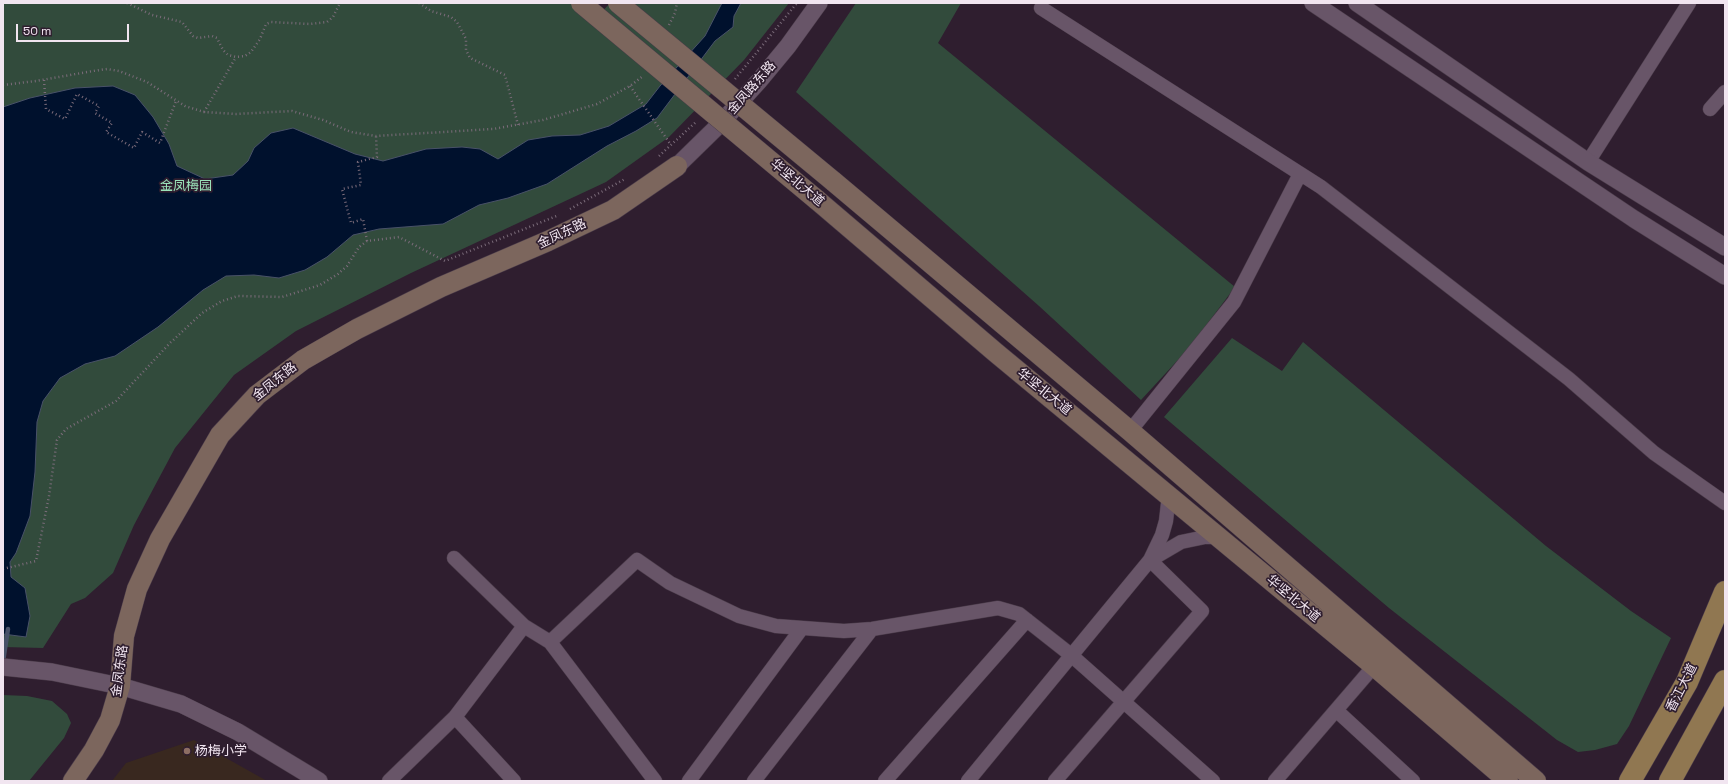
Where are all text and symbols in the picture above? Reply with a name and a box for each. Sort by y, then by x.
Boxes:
scale bar [18,16,131,42]
text: 50 m [23,23,51,39]
street label: 金凤路东路 [725,58,779,118]
street label: 华坚北大道 [767,156,827,210]
park label: 金凤梅园 [160,178,212,194]
street label: 金凤东路 [535,216,589,252]
street label: 金凤东路 [250,360,300,404]
street label: 华坚北大道 [1014,365,1074,419]
street label: 华坚北大道 [1263,572,1323,626]
street label: 金凤东路 [109,644,131,698]
street label: 香江大道 [1663,661,1701,715]
place label: 杨梅小学 [195,743,247,759]
marker: 杨梅小学 [182,746,192,756]

